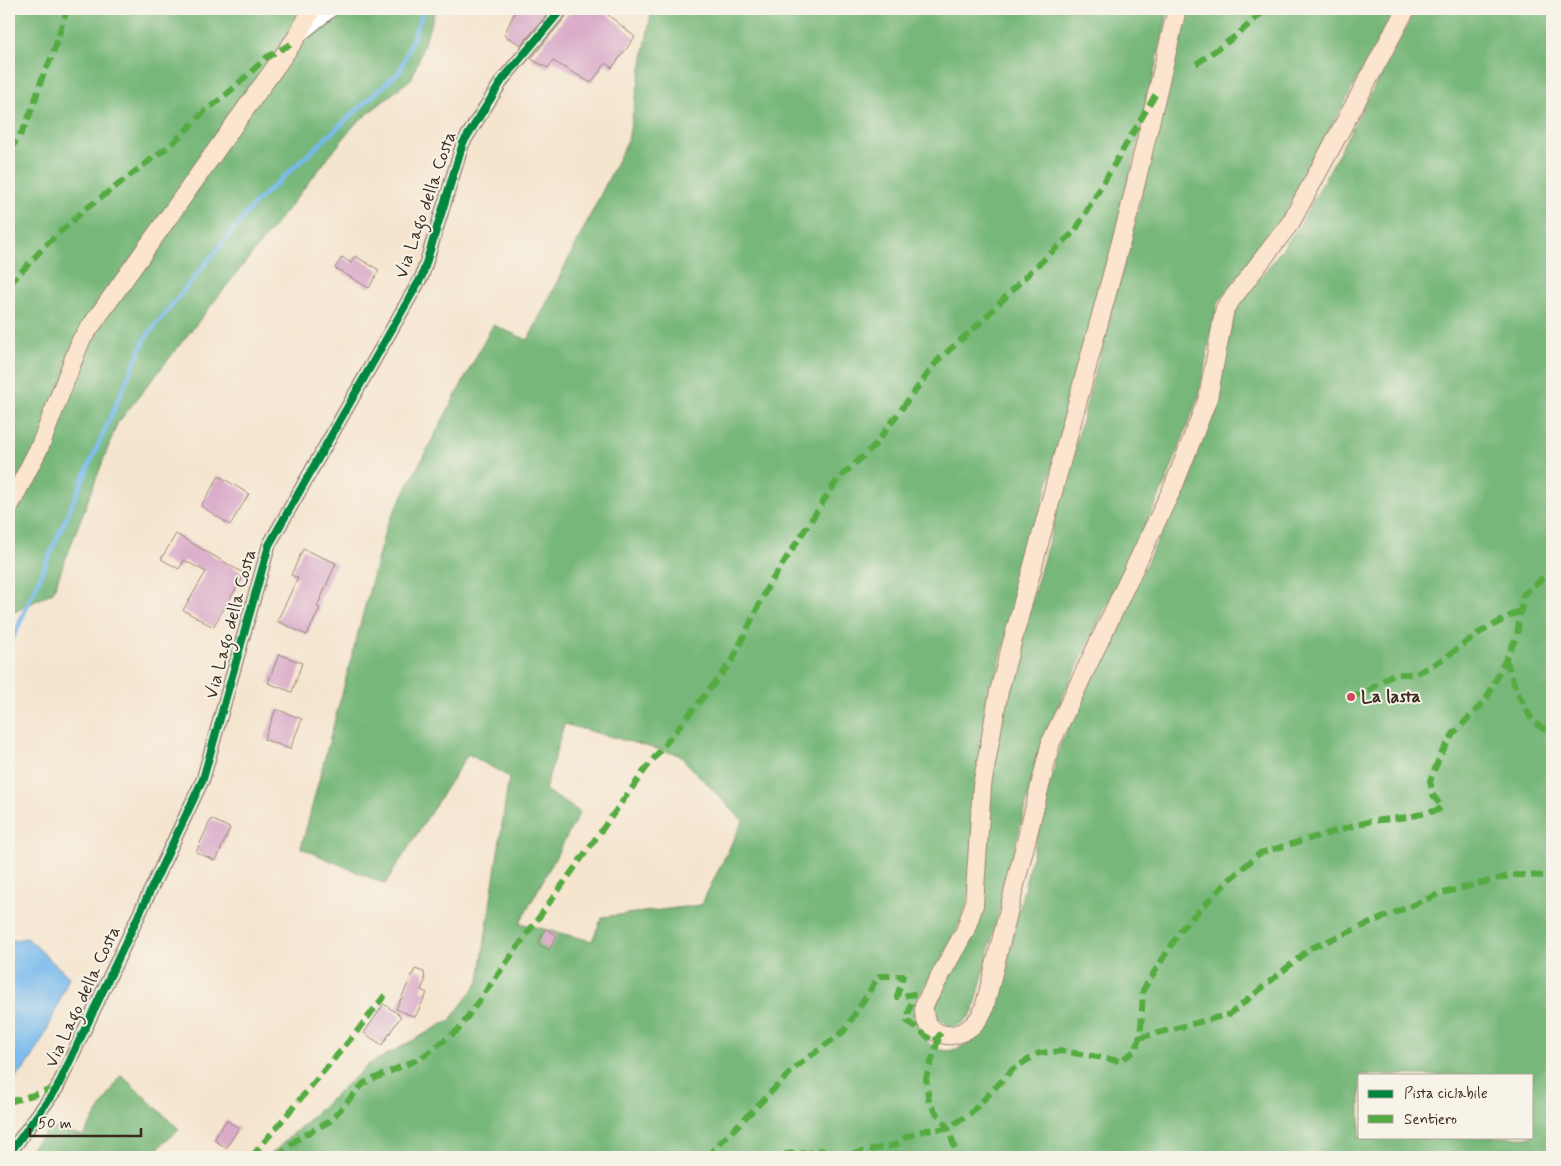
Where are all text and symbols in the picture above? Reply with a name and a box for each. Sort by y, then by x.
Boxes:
street label: Via Lago della Costa [390,128,464,282]
street label: Via Lago della Costa [199,547,264,702]
place label: La lasta [1361,685,1421,709]
marker: La lasta [1345,691,1357,703]
street label: Via Lago della Costa [40,922,128,1073]
legend [1358,1074,1534,1138]
text: Pista ciclabile [1404,1084,1488,1104]
scale bar [30,1106,141,1138]
text: Sentiero [1404,1110,1457,1130]
text: 50 m [38,1114,72,1134]

